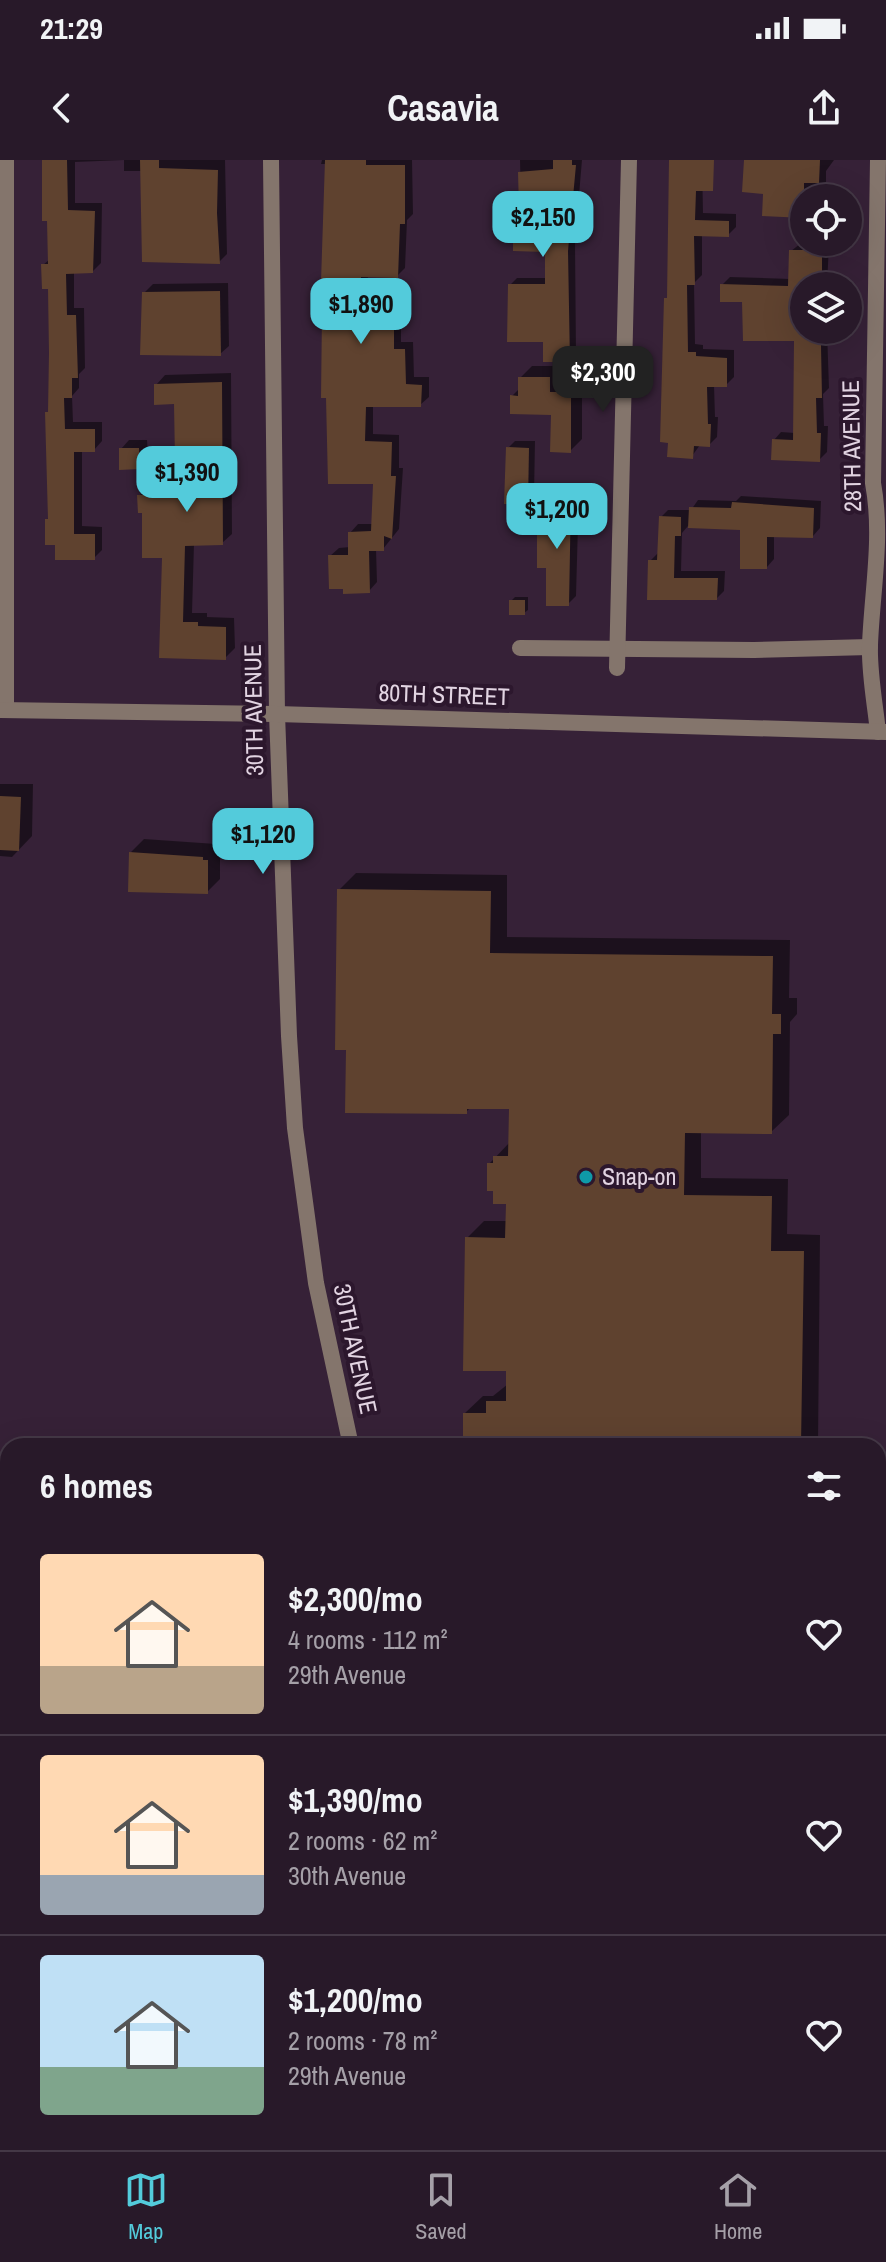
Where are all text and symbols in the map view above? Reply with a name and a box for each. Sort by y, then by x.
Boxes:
text: 21:29 [40,8,103,48]
text: Casavia [387,84,499,132]
icon: back [40,86,84,130]
icon: share [802,86,846,130]
map controls [790,184,862,344]
button: locate [790,184,862,256]
pin: $2,150 [478,191,608,259]
text: $2,150 [510,199,576,234]
button: layers [790,272,862,344]
pin: $1,890 [296,278,426,346]
text: $1,890 [328,286,394,321]
pin: $2,300 [538,346,668,414]
text: $2,300 [570,354,636,389]
street label: 28TH AVENUE [834,380,868,512]
pin: $1,390 [122,446,252,514]
text: $1,390 [154,454,220,489]
pin: $1,200 [492,483,622,551]
text: $1,200 [524,491,590,526]
street label: 30TH AVENUE [236,644,270,776]
street label: 80TH STREET [378,676,510,712]
pin: $1,120 [198,808,328,876]
text: $1,120 [230,816,296,851]
place label: Snap-on [602,1160,676,1192]
marker: Snap-on [577,1168,595,1186]
street label: 30TH AVENUE [327,1281,385,1417]
text: 6 homes [40,1463,153,1509]
icon: filters [802,1464,846,1508]
text: $2,300/mo [288,1576,423,1622]
icon: home [104,1586,200,1682]
icon: heart [802,1612,846,1656]
text: 4 rooms · 112 m² [288,1622,448,1657]
text: 29th Avenue [288,1657,406,1692]
text: $1,390/mo [288,1777,423,1823]
icon: home [104,1787,200,1883]
icon: heart [802,1813,846,1857]
text: 2 rooms · 62 m² [288,1823,437,1858]
text: 30th Avenue [288,1858,406,1893]
text: $1,200/mo [288,1977,423,2023]
icon: home [104,1987,200,2083]
icon: heart [802,2013,846,2057]
text: 2 rooms · 78 m² [288,2023,437,2058]
text: 29th Avenue [288,2058,406,2093]
tab: Map [124,2168,168,2246]
tab: Saved [415,2168,467,2246]
tab: Home [714,2168,762,2246]

